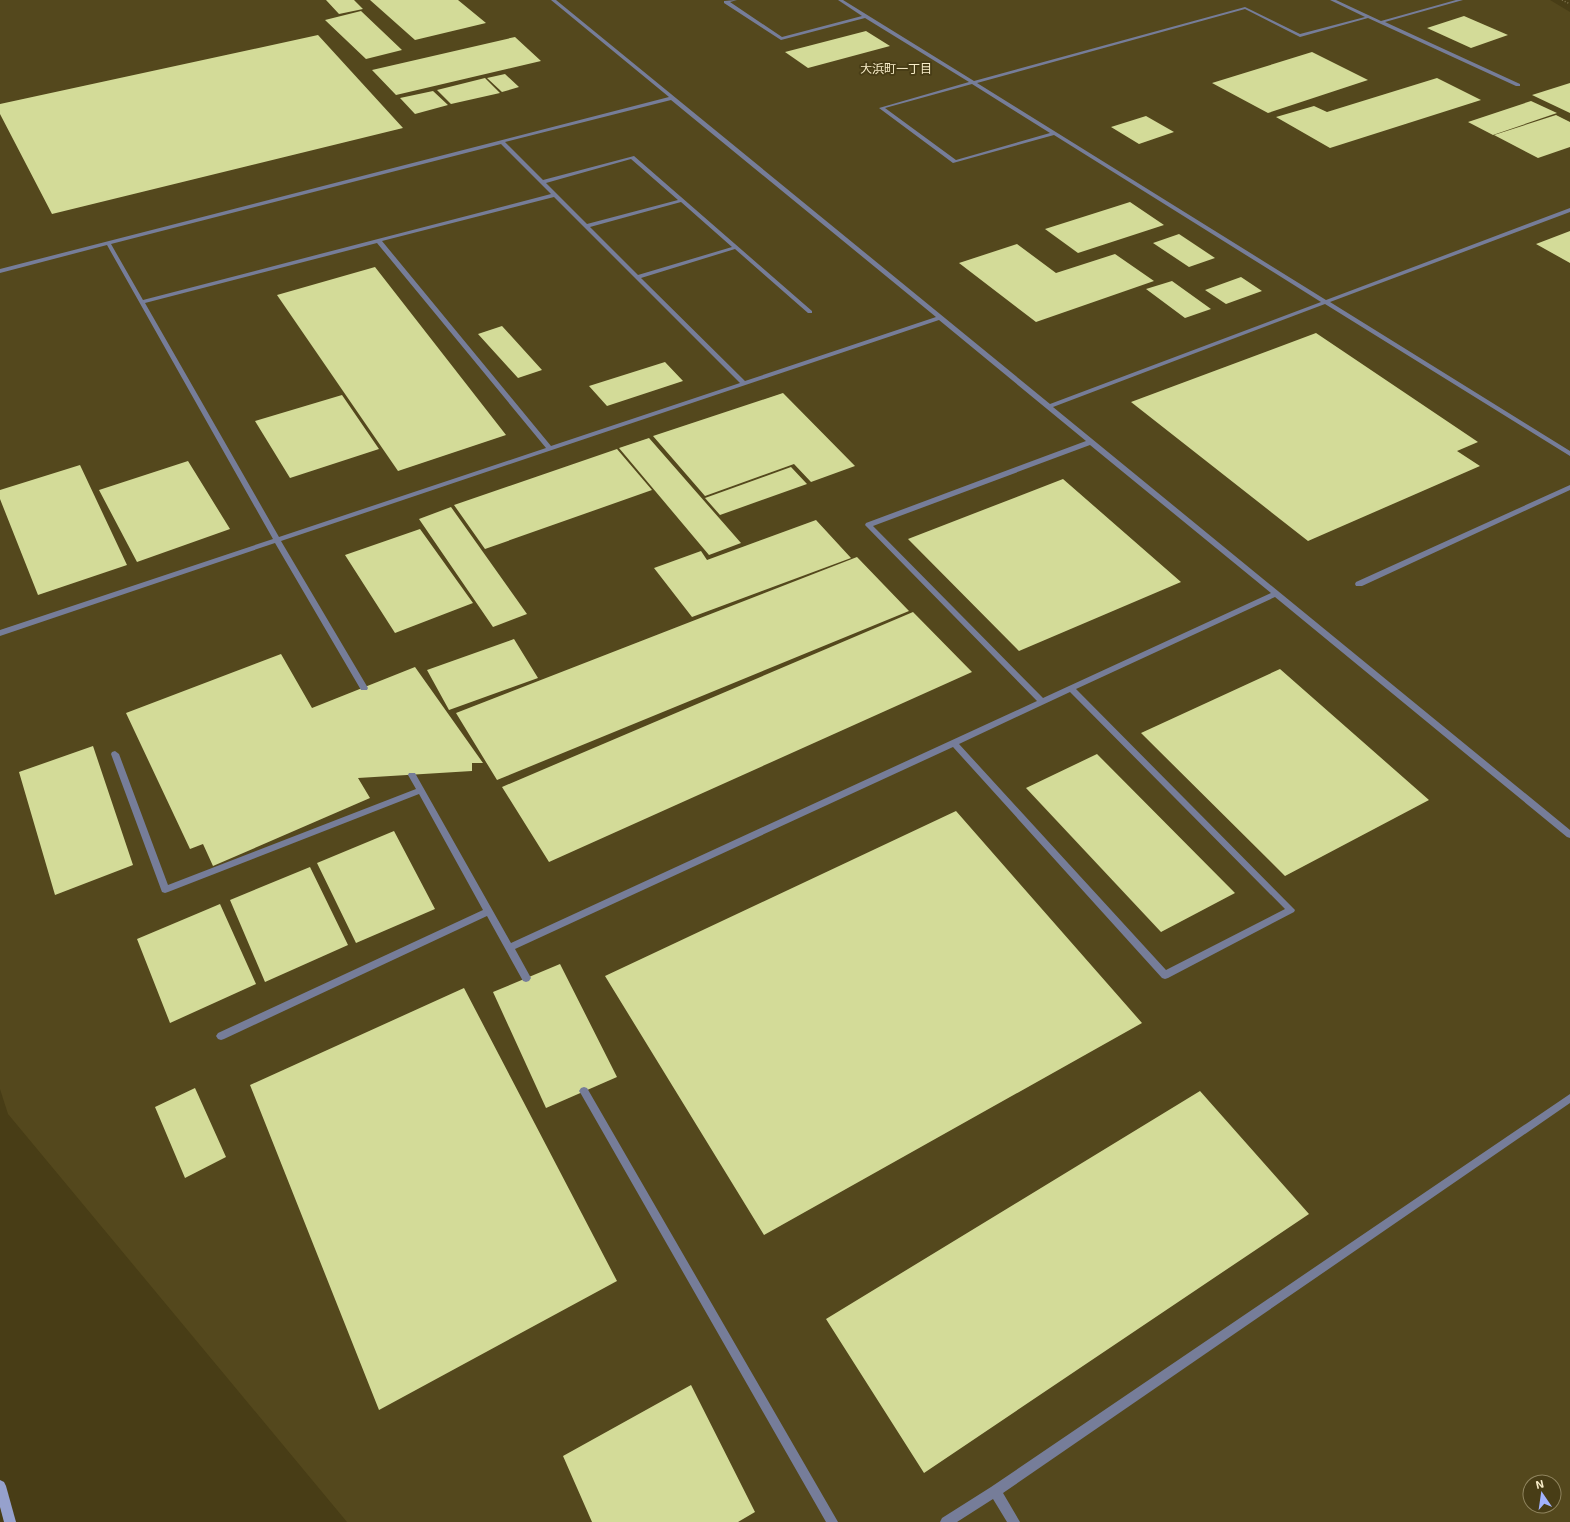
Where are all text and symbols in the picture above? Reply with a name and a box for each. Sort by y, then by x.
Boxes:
district label: 大浜町一丁目 [860,61,932,75]
north arrow [1522,1474,1562,1514]
text: N [1534,1477,1545,1491]

